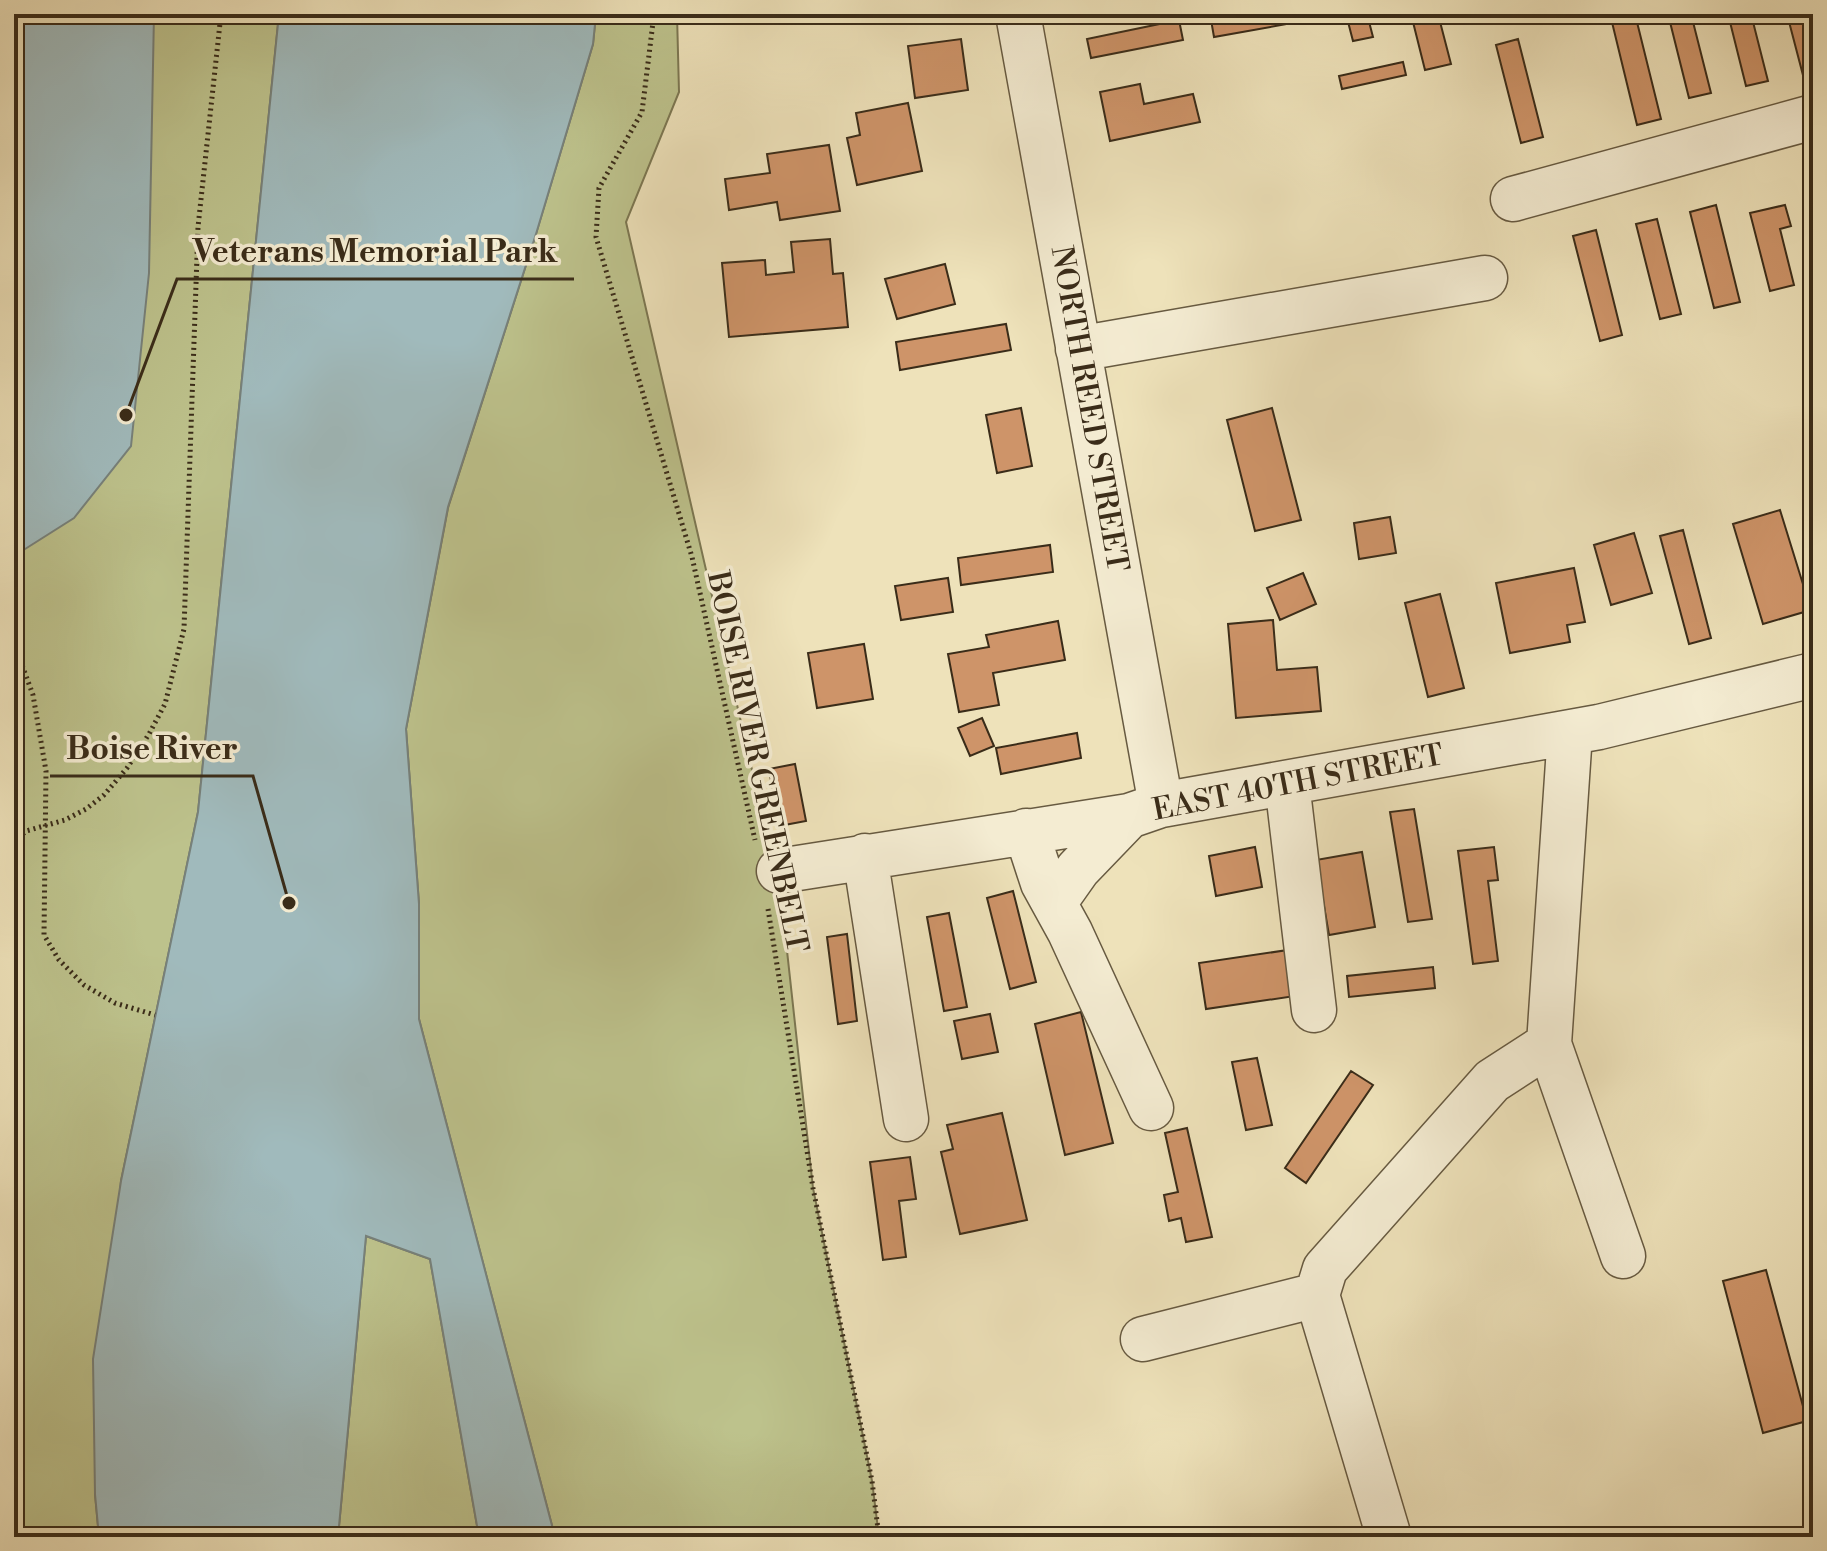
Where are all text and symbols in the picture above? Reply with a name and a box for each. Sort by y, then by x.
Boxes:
callout: Veterans Memorial Park [177,223,574,279]
text: Veterans Memorial Park [192,232,559,272]
street label: NORTH REED STREET [1042,243,1136,575]
street label: BOISE RIVER GREENBELT [698,567,816,956]
callout: Boise River [50,720,253,776]
text: Boise River [66,729,238,769]
street label: EAST 40TH STREET [1149,736,1447,830]

